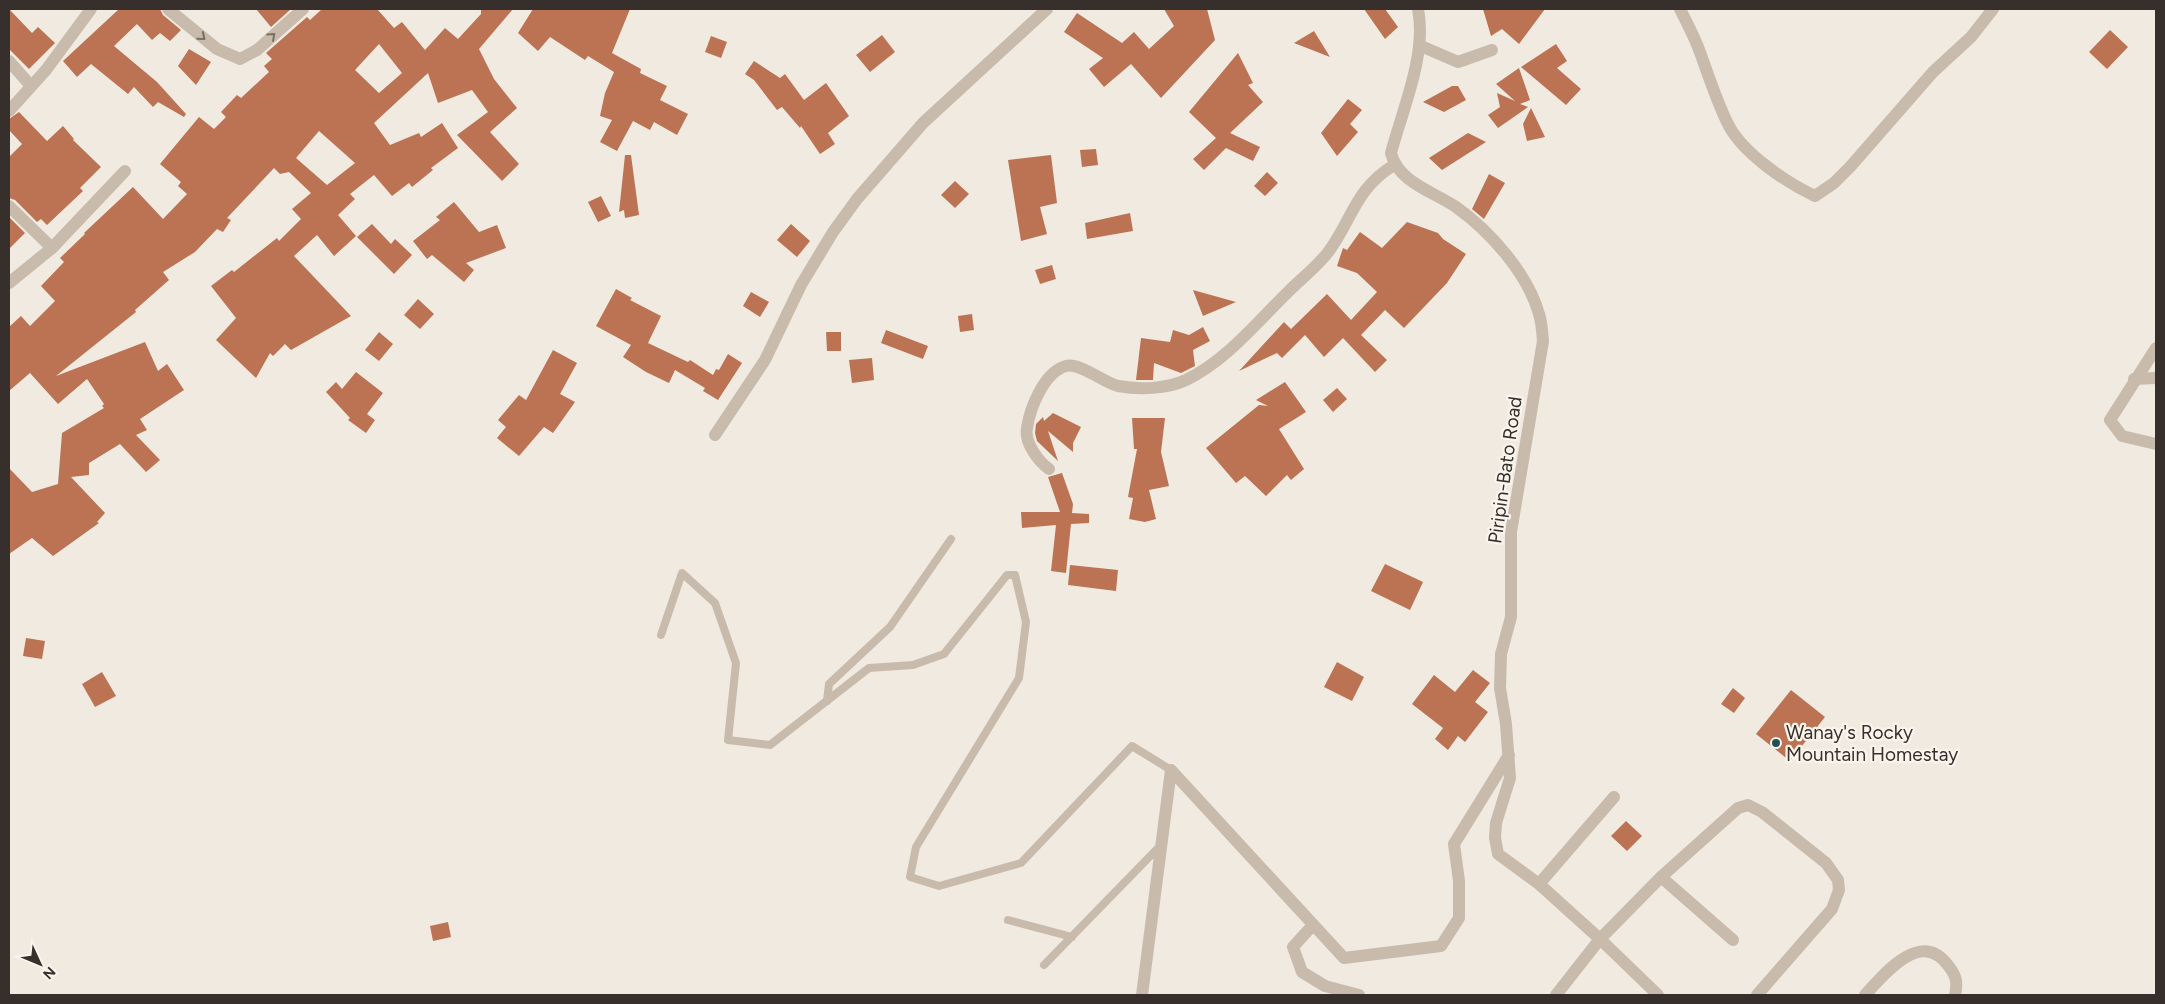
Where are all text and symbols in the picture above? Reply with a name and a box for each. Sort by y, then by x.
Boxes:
one-way arrow [196,32,205,40]
one-way arrow [267,33,276,42]
street label: Piripin-Bato Road [1483,395,1527,545]
place label: Wanay's Rocky Mountain Homestay [1786,721,1958,766]
marker: Wanay's Rocky Mountain Homestay [1770,737,1782,749]
north arrow [15,939,65,989]
text: N [39,963,59,982]

